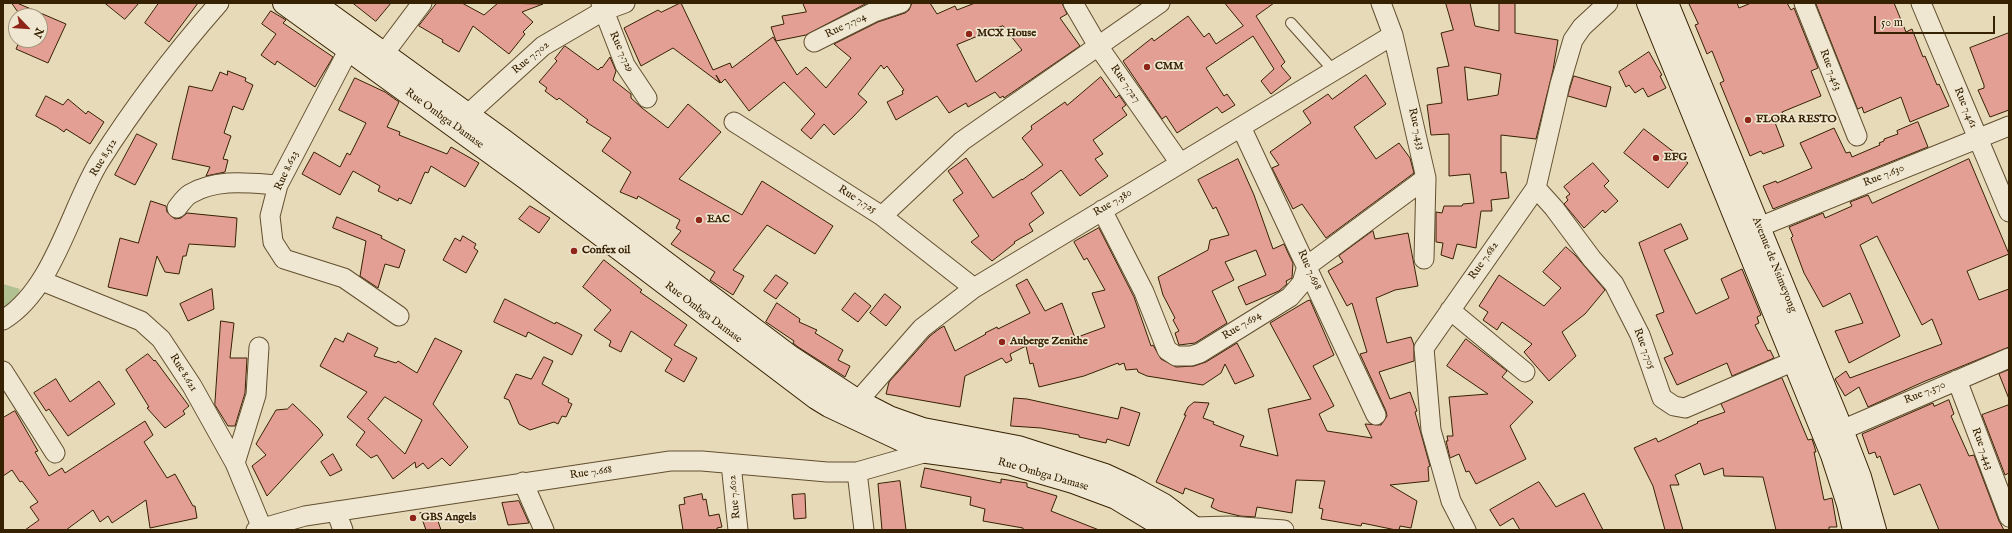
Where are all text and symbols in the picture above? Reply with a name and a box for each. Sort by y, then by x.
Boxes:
north arrow [8,8,48,48]
scale bar [1876,8,1997,34]
street label: Rue 7.704 [823,10,869,42]
text: 50 m [1881,15,1903,30]
text: N [30,25,46,40]
place label: MCX House [977,27,1036,41]
street label: Rue 7.729 [606,29,636,75]
marker: MCX House [964,29,974,39]
street label: Rue 7.702 [510,39,552,77]
street label: Rue 7.463 [1816,47,1844,93]
place label: CMM [1155,60,1184,74]
street label: Rue 7.727 [1107,62,1143,106]
marker: CMM [1142,62,1152,72]
street label: Rue Ombga Damase [402,86,486,152]
street label: Rue 7.461 [1951,86,1979,130]
street label: Rue 7.433 [1405,107,1427,151]
place label: FLORA RESTO [1756,113,1837,127]
marker: FLORA RESTO [1743,115,1753,125]
street label: Rue 8.512 [88,137,120,179]
street label: Rue 8.623 [272,149,302,193]
place label: EFG [1664,151,1687,165]
marker: EFG [1651,153,1661,163]
street label: Rue 7.630 [1862,162,1906,190]
street label: Rue 7.725 [835,183,879,217]
street label: Rue 7.380 [1091,186,1135,220]
place label: EAC [707,213,730,227]
marker: EAC [694,215,704,225]
street label: Avenue de Nsimeyong [1749,215,1799,315]
street label: Rue 7.682 [1466,240,1502,282]
place label: Confex oil [582,244,630,258]
marker: Confex oil [569,246,579,256]
street label: Rue 7.698 [1294,248,1324,292]
street label: Rue Ombga Damase [662,280,744,346]
street label: Rue 7.694 [1220,309,1264,343]
street label: Rue 7.705 [1630,327,1658,371]
place label: Auberge Zenithe [1010,335,1088,349]
marker: Auberge Zenithe [997,337,1007,347]
street label: Rue 8.621 [166,352,200,394]
street label: Rue 7.370 [1902,378,1948,408]
street label: Rue 7.443 [1968,426,1996,472]
street label: Rue Ombga Damase [996,456,1090,494]
street label: Rue 7.668 [569,464,613,482]
street label: Rue 7.602 [726,474,744,520]
place label: GBS Angels [421,511,476,525]
marker: GBS Angels [408,513,418,523]

